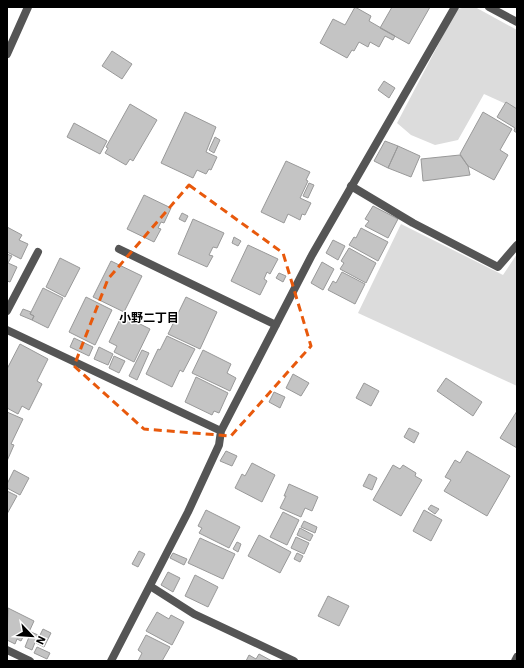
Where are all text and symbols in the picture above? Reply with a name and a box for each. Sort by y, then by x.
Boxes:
district label: 小野二丁目 [119,310,179,325]
north arrow [12,616,52,656]
text: N [33,634,49,647]

